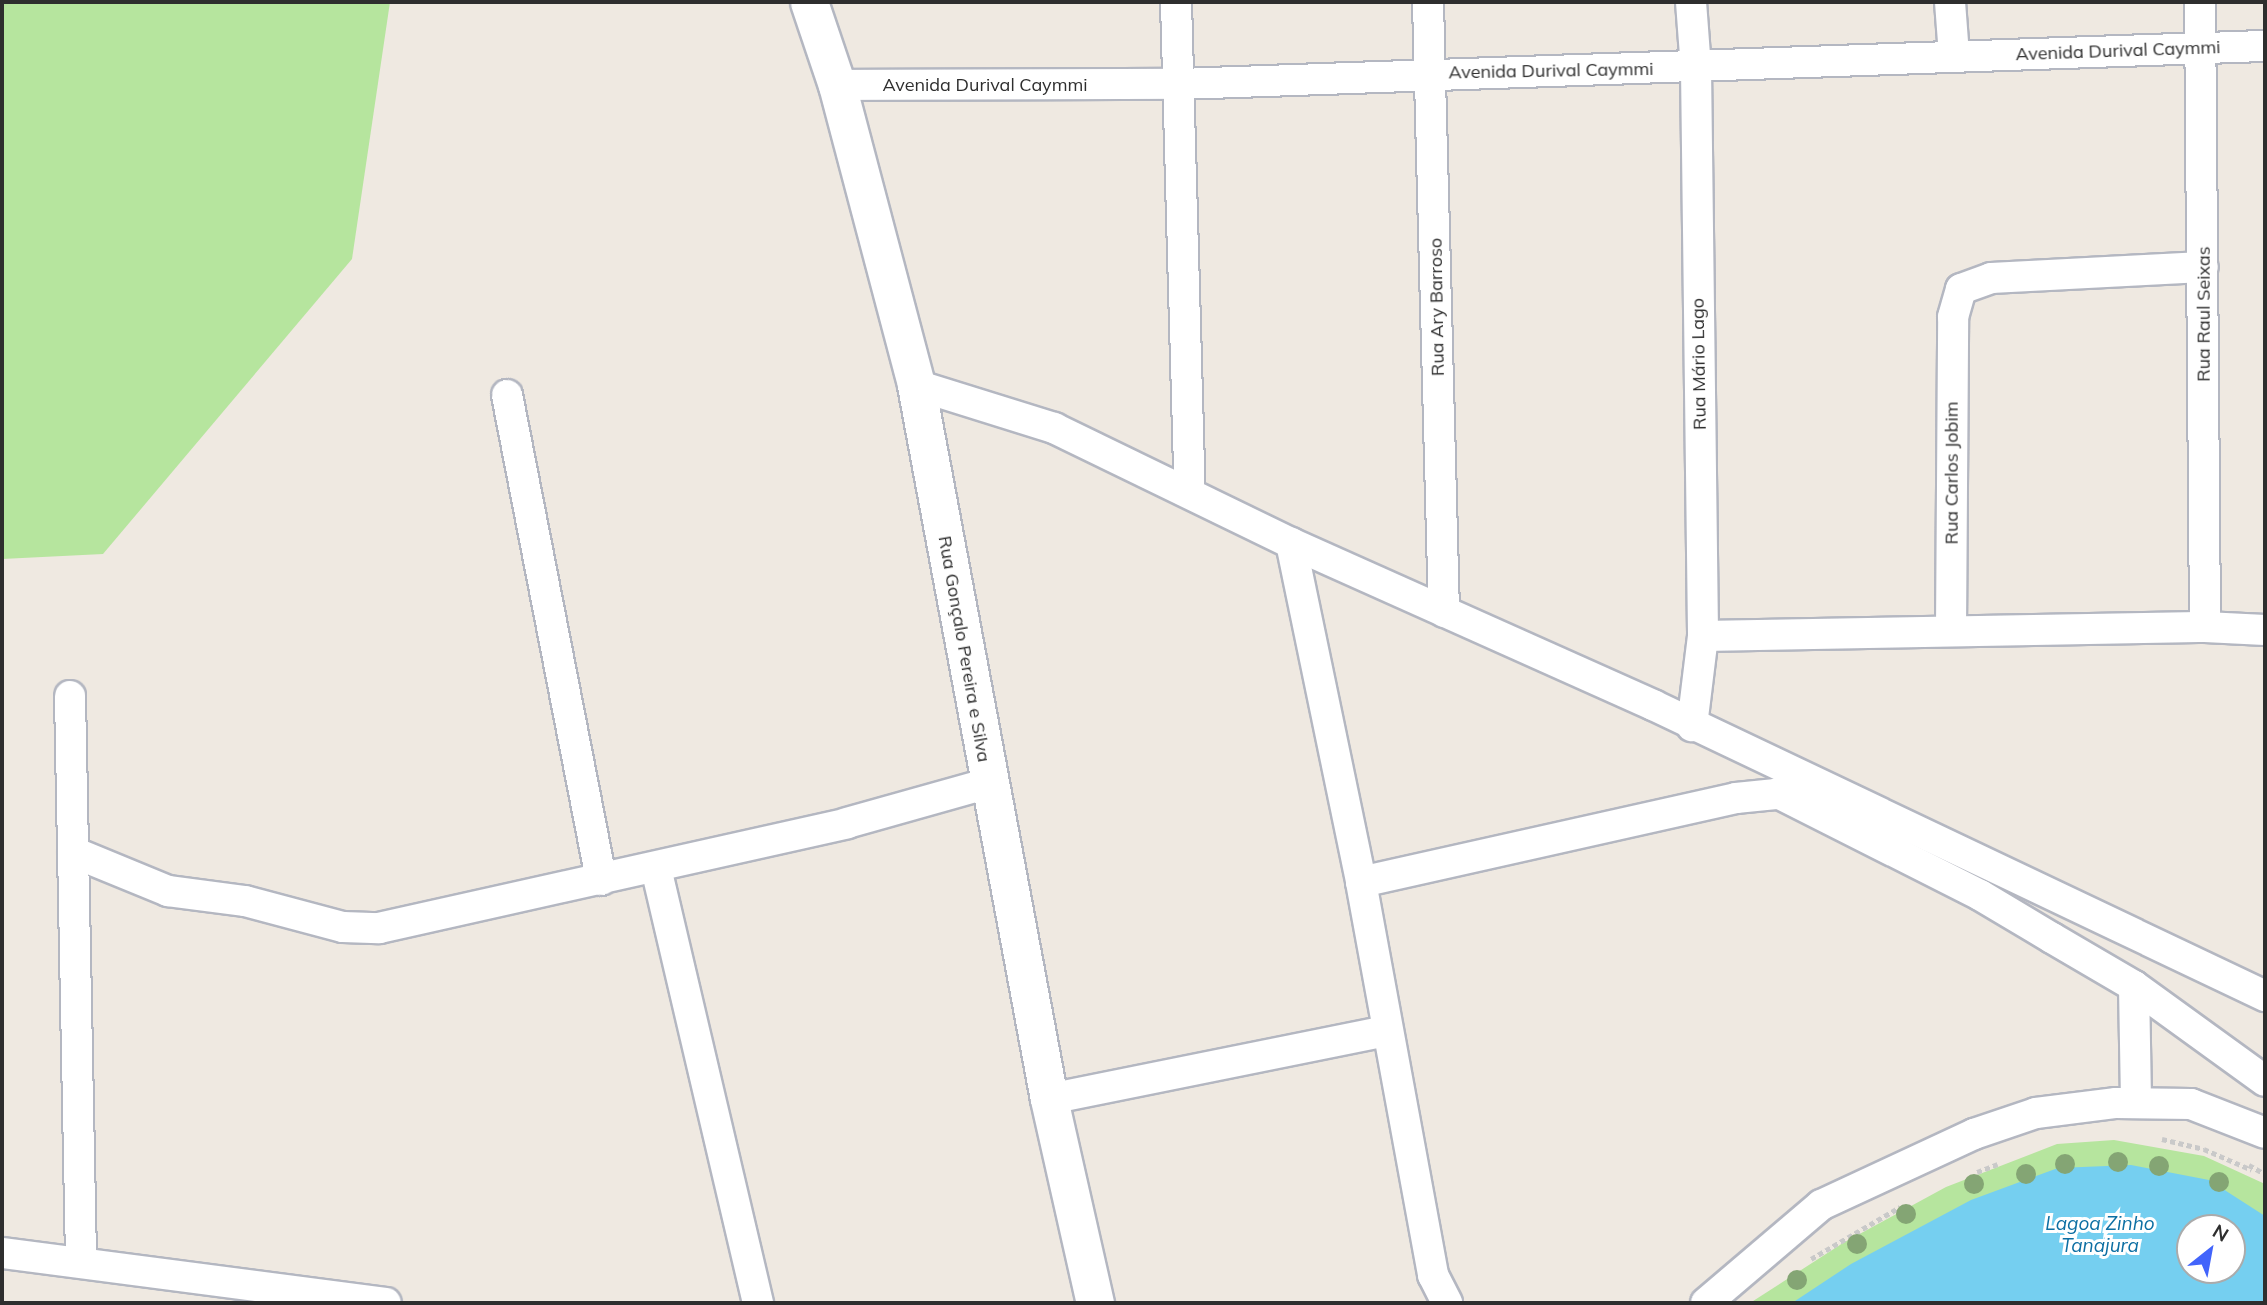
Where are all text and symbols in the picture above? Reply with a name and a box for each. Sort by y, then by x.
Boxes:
street label: Avenida Durival Caymmi [2015,37,2221,65]
street label: Avenida Durival Caymmi [1448,58,1654,84]
street label: Avenida Durival Caymmi [882,74,1088,96]
street label: Rua Ary Barroso [1425,238,1449,376]
street label: Rua Raul Seixas [2193,246,2215,382]
street label: Rua Mário Lago [1687,298,1711,430]
street label: Rua Carlos Jobim [1941,402,1963,544]
street label: Rua Gonçalo Pereira e Silva [933,534,995,764]
water label: Lagoa Zinho Tanajura [2045,1213,2155,1257]
north arrow [2176,1214,2246,1284]
text: N [2208,1219,2233,1247]

